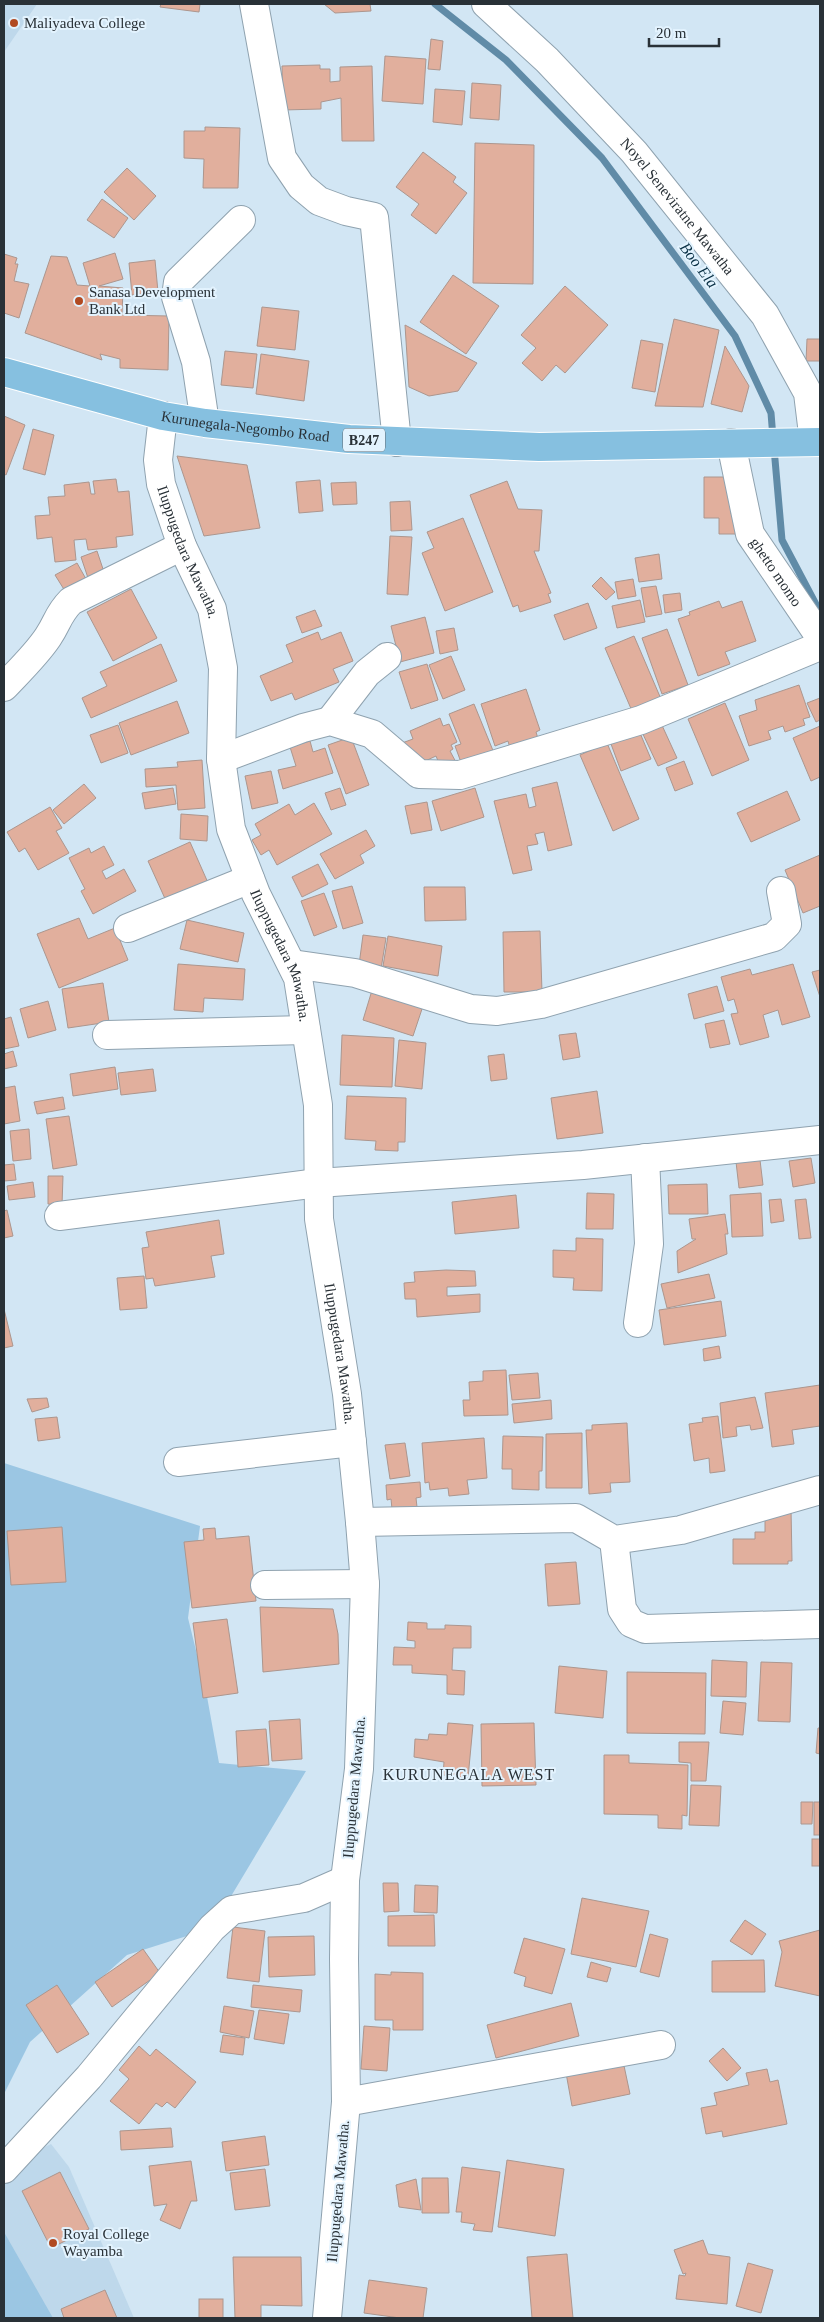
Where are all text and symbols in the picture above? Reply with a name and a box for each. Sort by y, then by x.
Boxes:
place label: Maliyadeva College [24,15,146,31]
scale bar [649,15,719,47]
marker: Maliyadeva College [8,17,20,29]
text: 20 m [656,25,687,41]
street label: Noyel Seneviratne Mawatha [617,135,738,278]
water label: Boo Ela [677,239,721,291]
place label: Sanasa Development Bank Ltd [89,284,216,317]
marker: Sanasa Development Bank Ltd [73,295,85,307]
street label: Kurunegala-Negombo Road [160,408,331,445]
road number: B247 [343,428,385,452]
street label: Iluppugedara Mawatha. [154,484,222,620]
street label: ghetto momo [747,535,805,609]
street label: Iluppugedara Mawatha. [247,887,313,1023]
street label: Iluppugedara Mawatha. [321,1282,358,1425]
street label: Iluppugedara Mawatha. [340,1715,368,1859]
district label: KURUNEGALA WEST [383,1766,555,1783]
street label: Iluppugedara Mawatha. [324,2119,352,2263]
place label: Royal College Wayamba [63,2226,150,2259]
marker: Royal College Wayamba [47,2237,59,2249]

